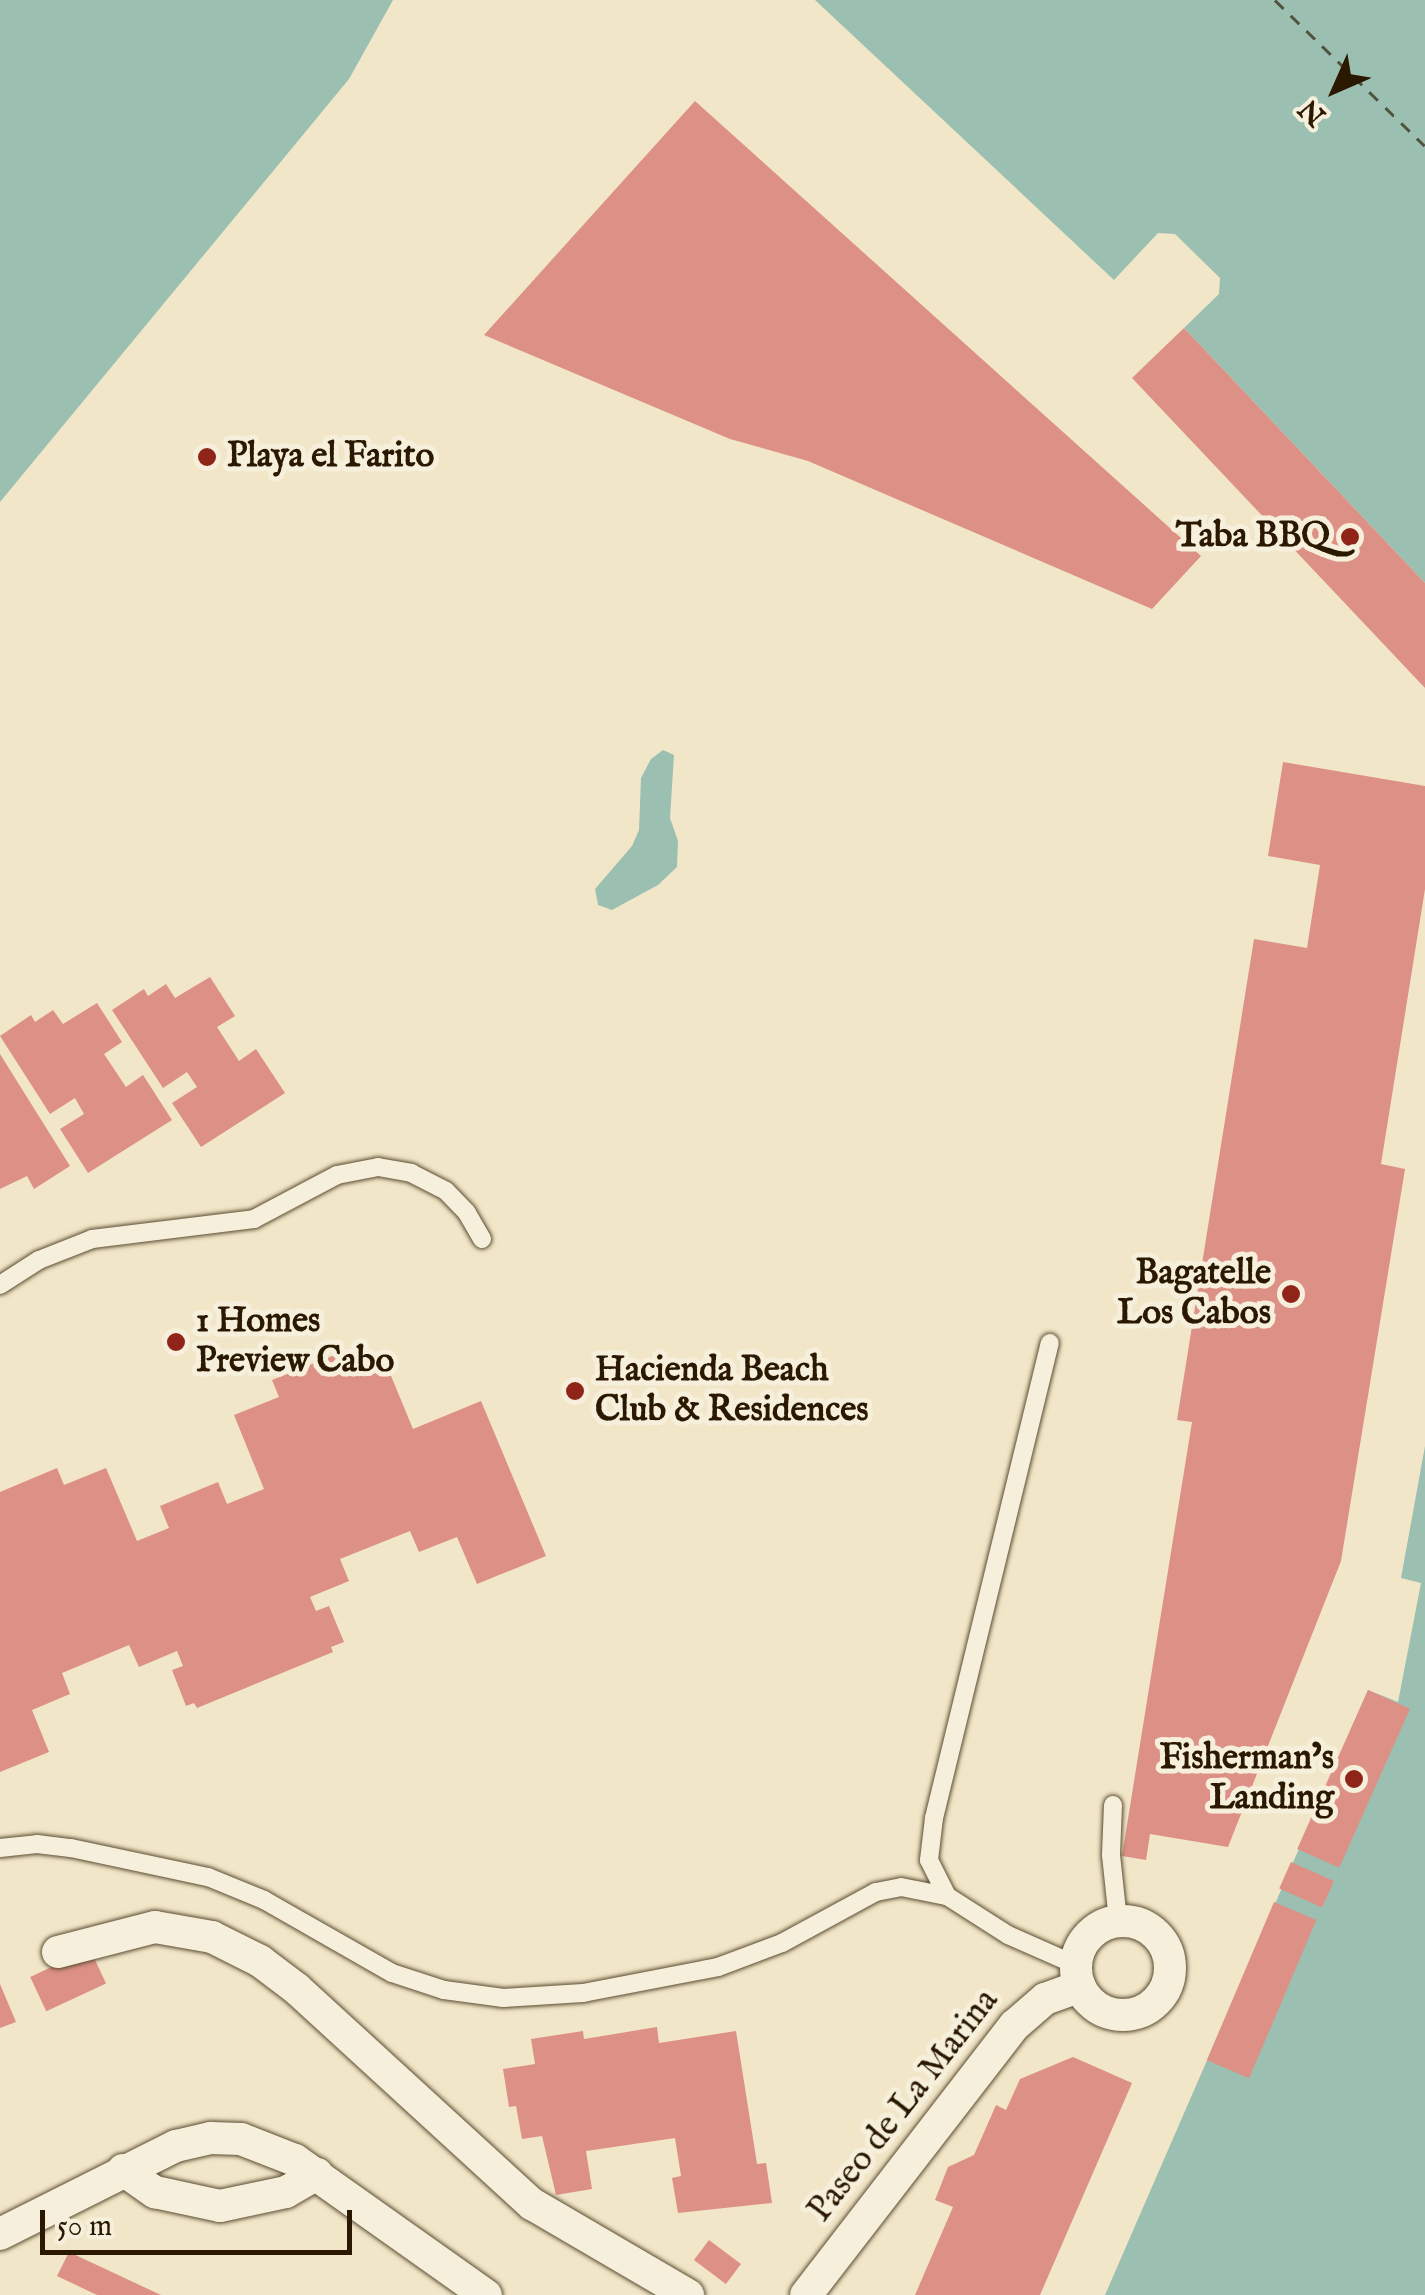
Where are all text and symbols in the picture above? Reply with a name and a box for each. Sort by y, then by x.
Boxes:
north arrow [1285,40,1385,140]
text: N [1292,91,1334,133]
place label: Playa el Farito [227,436,434,478]
marker: Playa el Farito [196,446,218,468]
place label: Taba BBQ [1176,516,1330,558]
marker: Taba BBQ [1339,526,1361,548]
place label: Bagatelle Los Cabos [1117,1253,1271,1335]
marker: Bagatelle Los Cabos [1280,1283,1302,1305]
place label: 1 Homes Preview Cabo [196,1301,394,1383]
marker: 1 Homes Preview Cabo [165,1331,187,1353]
place label: Hacienda Beach Club & Residences [595,1350,869,1432]
marker: Hacienda Beach Club & Residences [564,1380,586,1402]
place label: Fisherman’s Landing [1160,1738,1334,1820]
marker: Fisherman’s Landing [1343,1768,1365,1790]
street label: Paseo de La Marina [800,1981,1008,2231]
scale bar [45,2190,358,2252]
text: 50 m [57,2208,112,2246]

